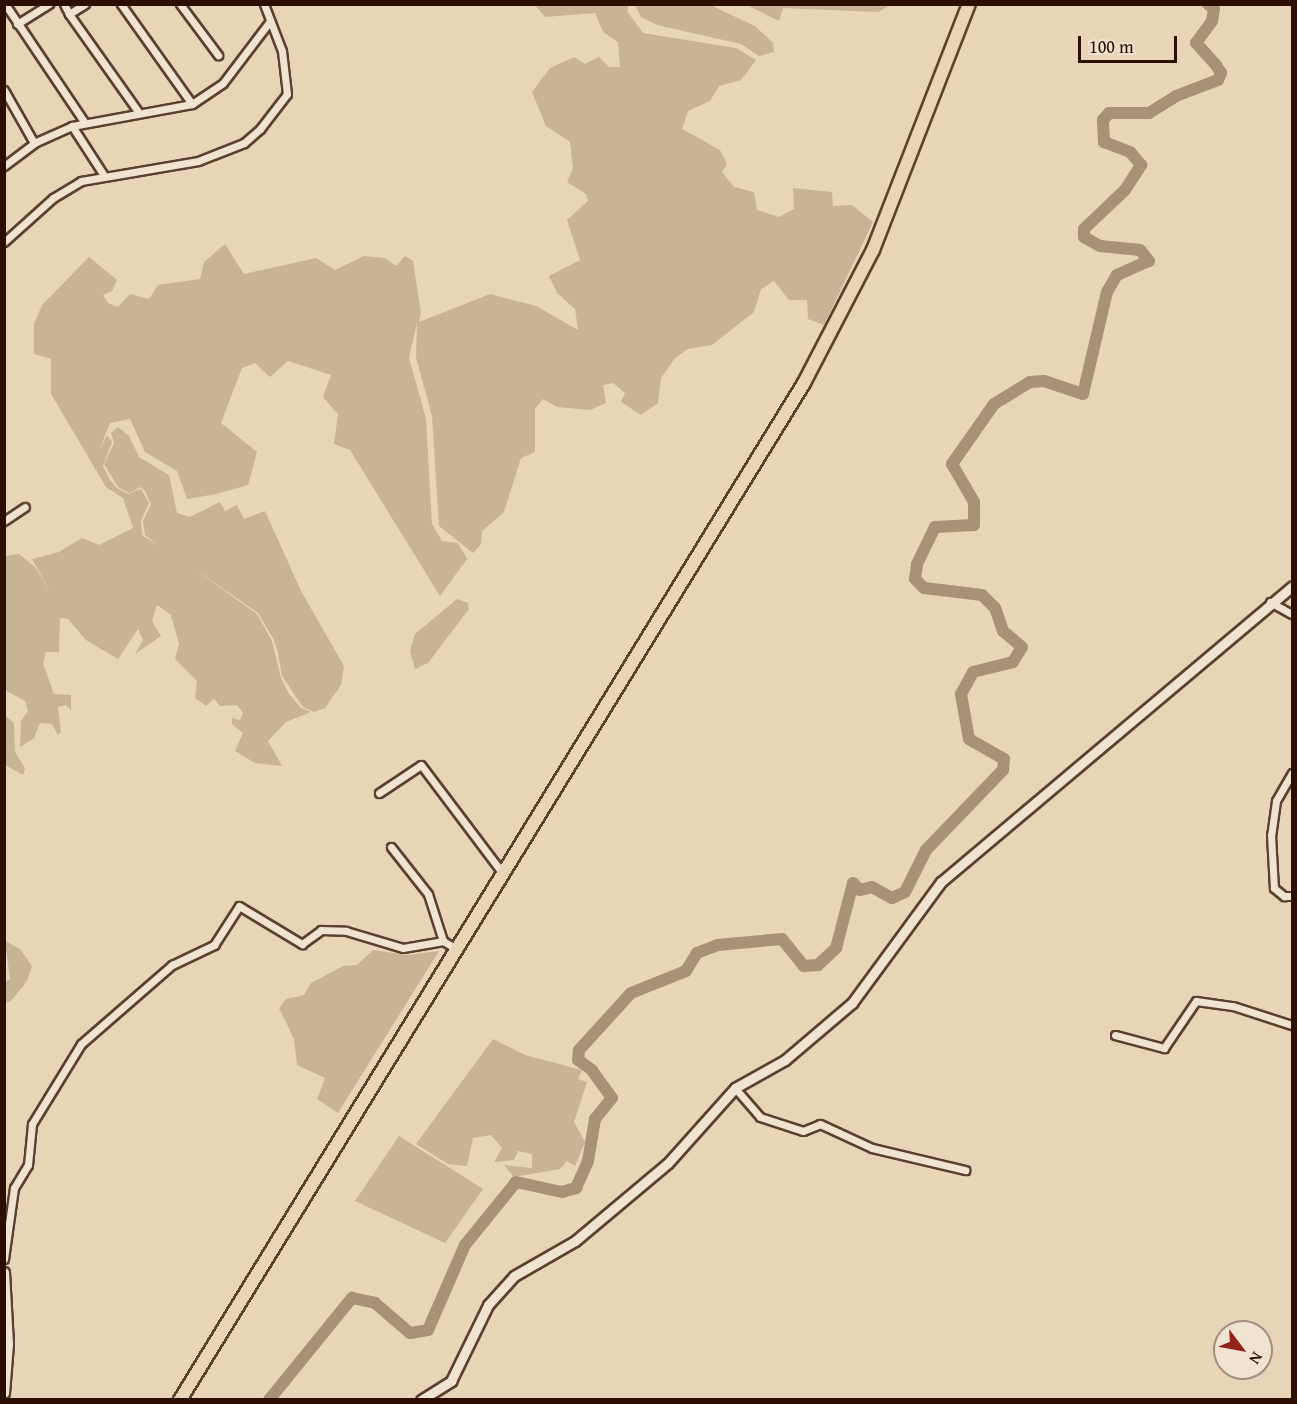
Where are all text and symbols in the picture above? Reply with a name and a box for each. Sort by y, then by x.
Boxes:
scale bar [1081,24,1180,62]
text: 100 m [1089,33,1134,60]
north arrow [1213,1320,1273,1380]
text: N [1244,1348,1270,1369]

